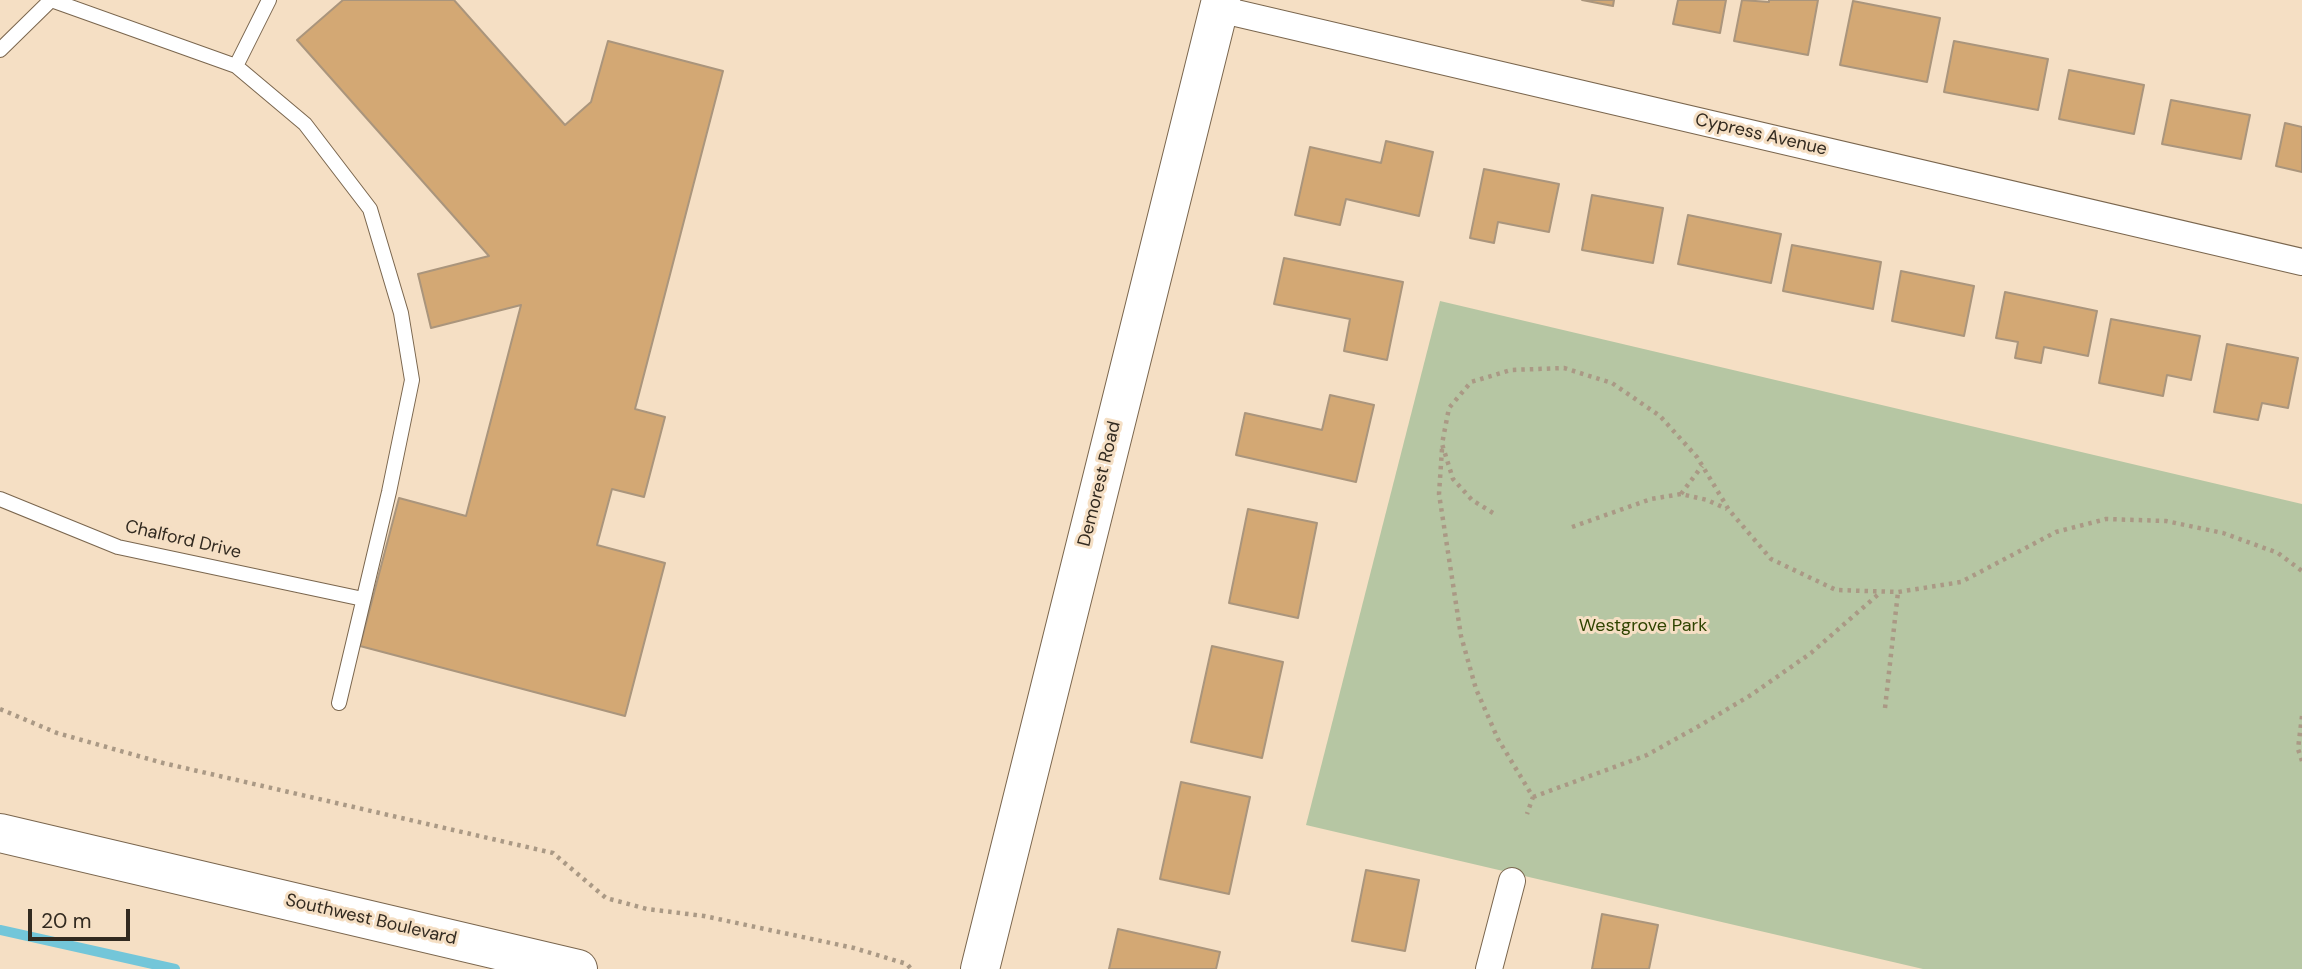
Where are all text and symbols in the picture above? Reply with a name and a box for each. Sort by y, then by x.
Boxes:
street label: Cypress Avenue [1693,109,1829,161]
street label: Demorest Road [1074,419,1126,549]
street label: Chalford Drive [123,516,243,564]
park label: Westgrove Park [1579,615,1707,637]
street label: Southwest Boulevard [283,890,459,950]
scale bar [32,895,133,939]
text: 20 m [41,907,92,935]

